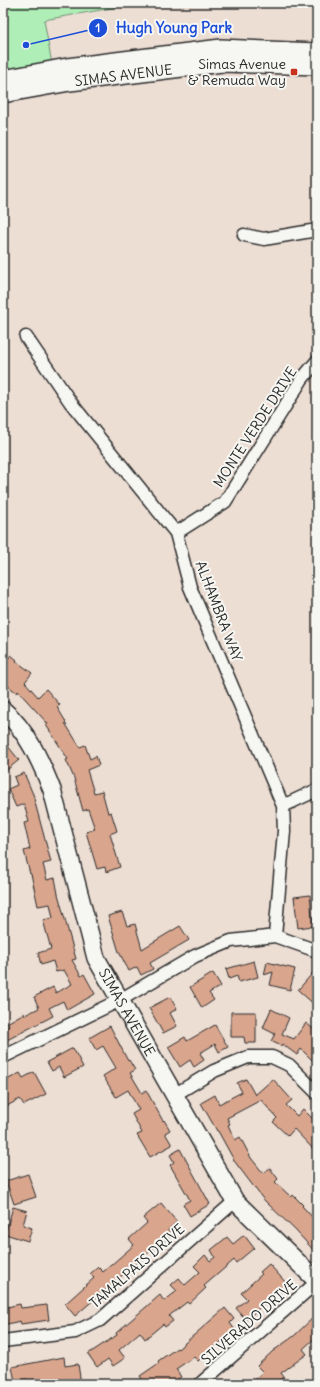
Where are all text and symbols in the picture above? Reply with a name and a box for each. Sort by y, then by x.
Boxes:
callout: Hugh Young Park [88,14,240,41]
text: Hugh Young Park [116,18,232,38]
text: 1 [96,20,100,35]
place label: Simas Avenue & Remuda Way [188,55,286,89]
street label: SIMAS AVENUE [74,60,173,90]
marker: Simas Avenue & Remuda Way [289,67,299,77]
street label: MONTE VERDE DRIVE [209,363,301,491]
street label: ALHAMBRA WAY [192,558,246,664]
street label: SIMAS AVENUE [95,965,159,1060]
street label: TAMALPAIS DRIVE [86,1220,188,1312]
street label: SILVERADO DRIVE [197,1275,301,1369]

